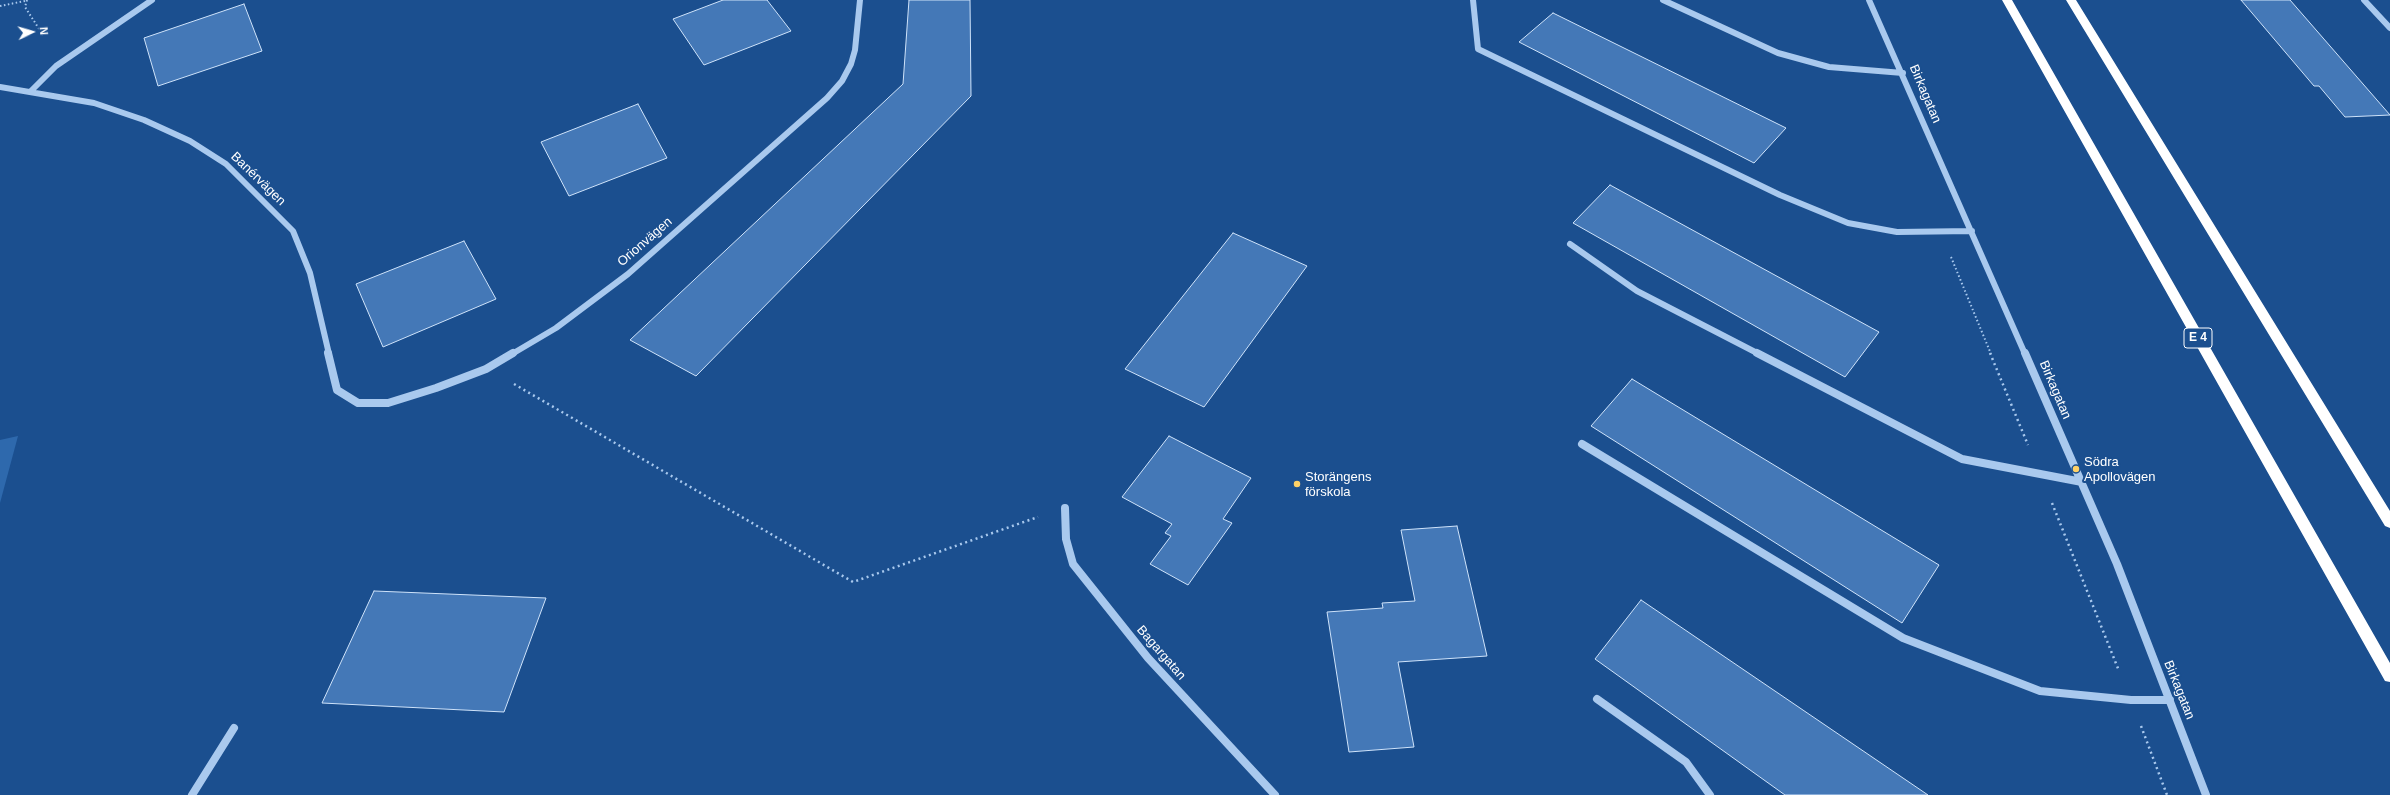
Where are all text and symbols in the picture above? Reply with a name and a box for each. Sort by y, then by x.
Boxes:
north arrow [12,12,52,52]
text: N [38,26,50,35]
street label: Birkagatan [1906,62,1944,126]
street label: Banérvägen [227,149,289,209]
street label: Orionvägen [615,214,675,270]
road number: E 4 [2184,328,2212,348]
street label: Birkagatan [2036,358,2074,422]
place label: Södra Apollovägen [2084,454,2156,485]
marker: Södra Apollovägen [2071,464,2081,474]
place label: Storängens förskola [1305,469,1371,500]
marker: Storängens förskola [1292,479,1302,489]
street label: Bagargatan [1133,623,1189,683]
street label: Birkagatan [2160,658,2198,722]

